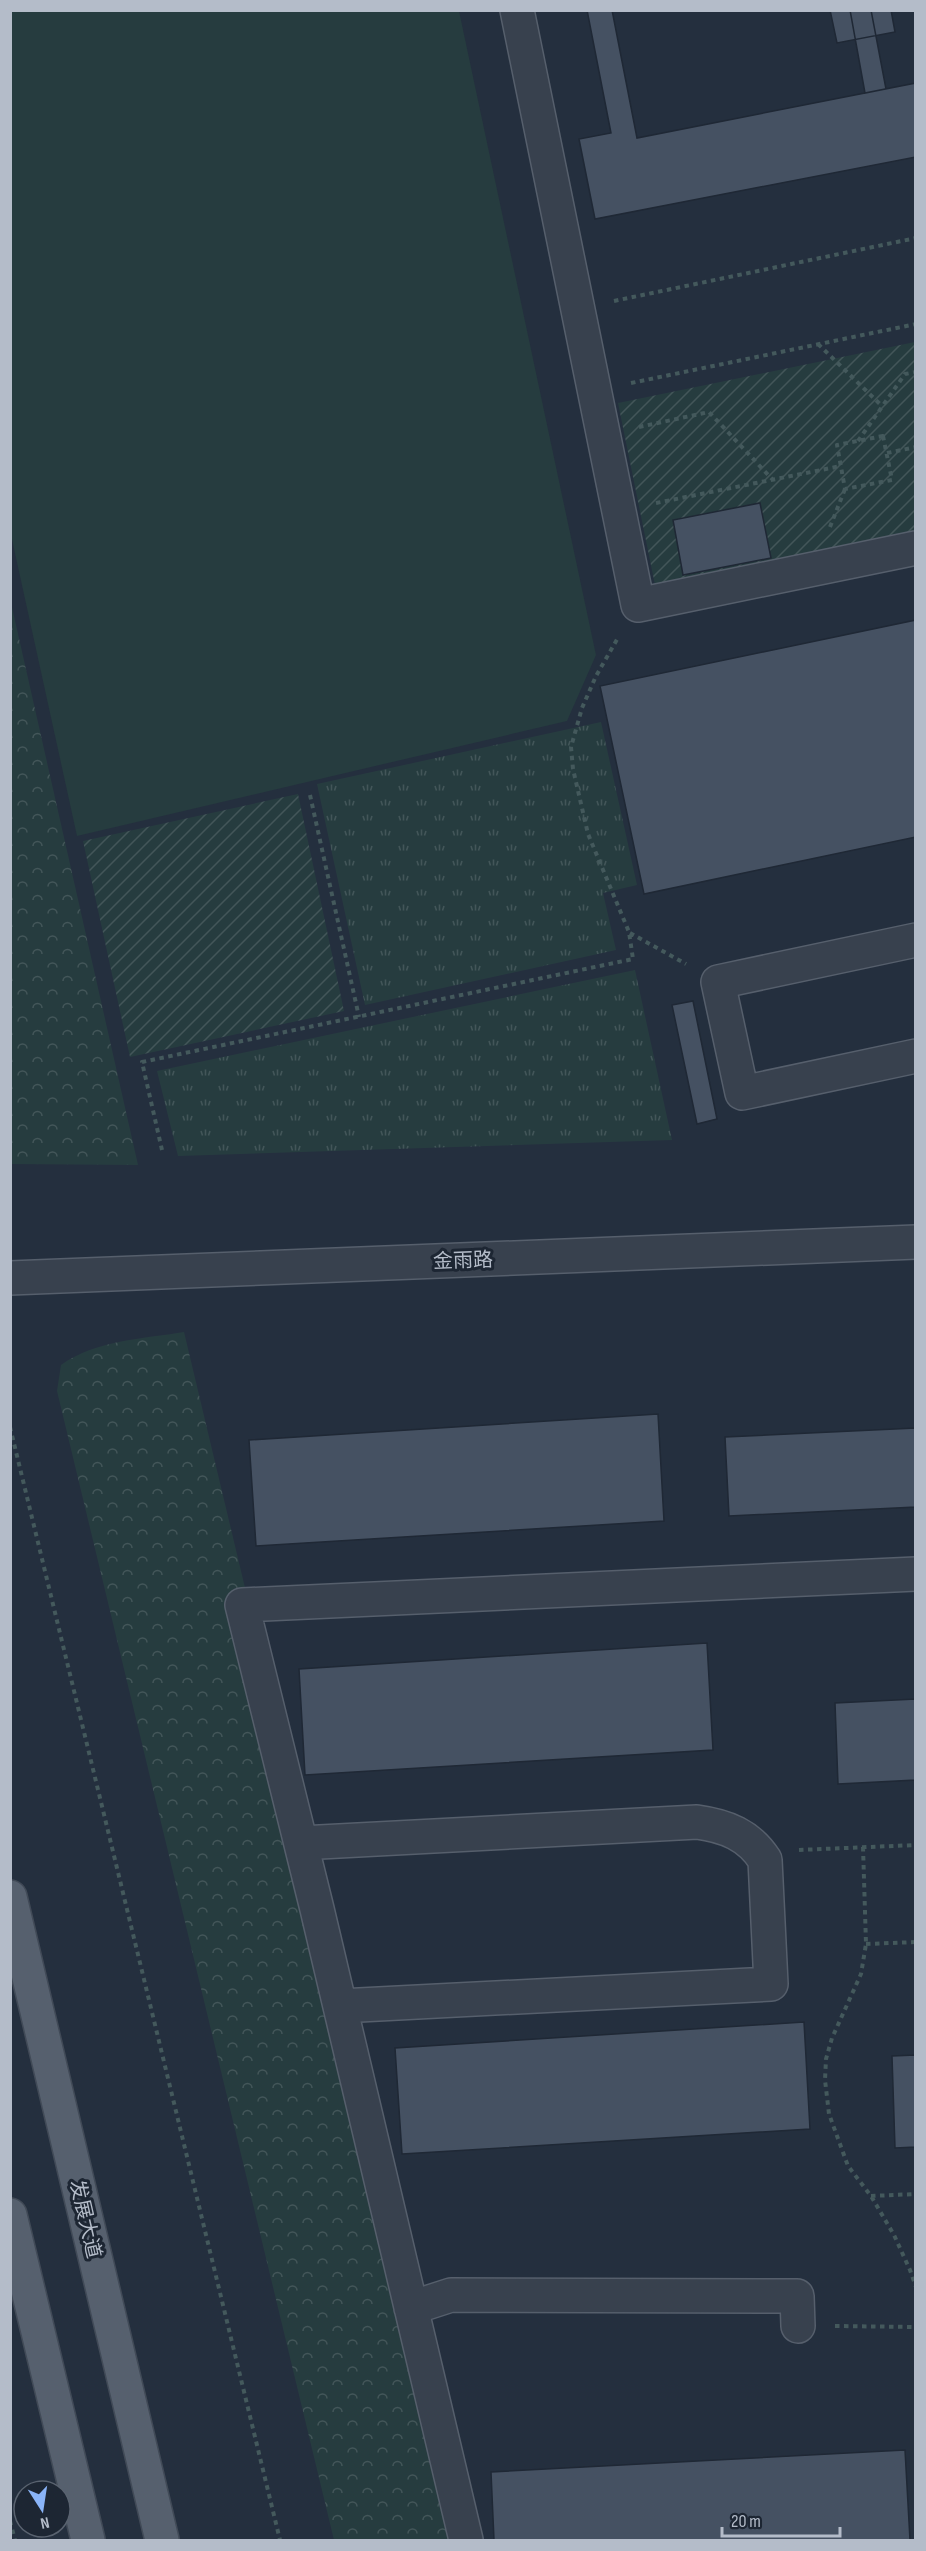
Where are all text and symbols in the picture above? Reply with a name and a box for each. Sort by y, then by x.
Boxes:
street label: 金雨路 [433,1248,493,1274]
street label: 发展大道 [64,2178,106,2261]
north arrow [12,2479,72,2539]
scale bar [722,2500,840,2538]
text: 20 m [731,2511,761,2532]
text: N [39,2512,51,2532]

